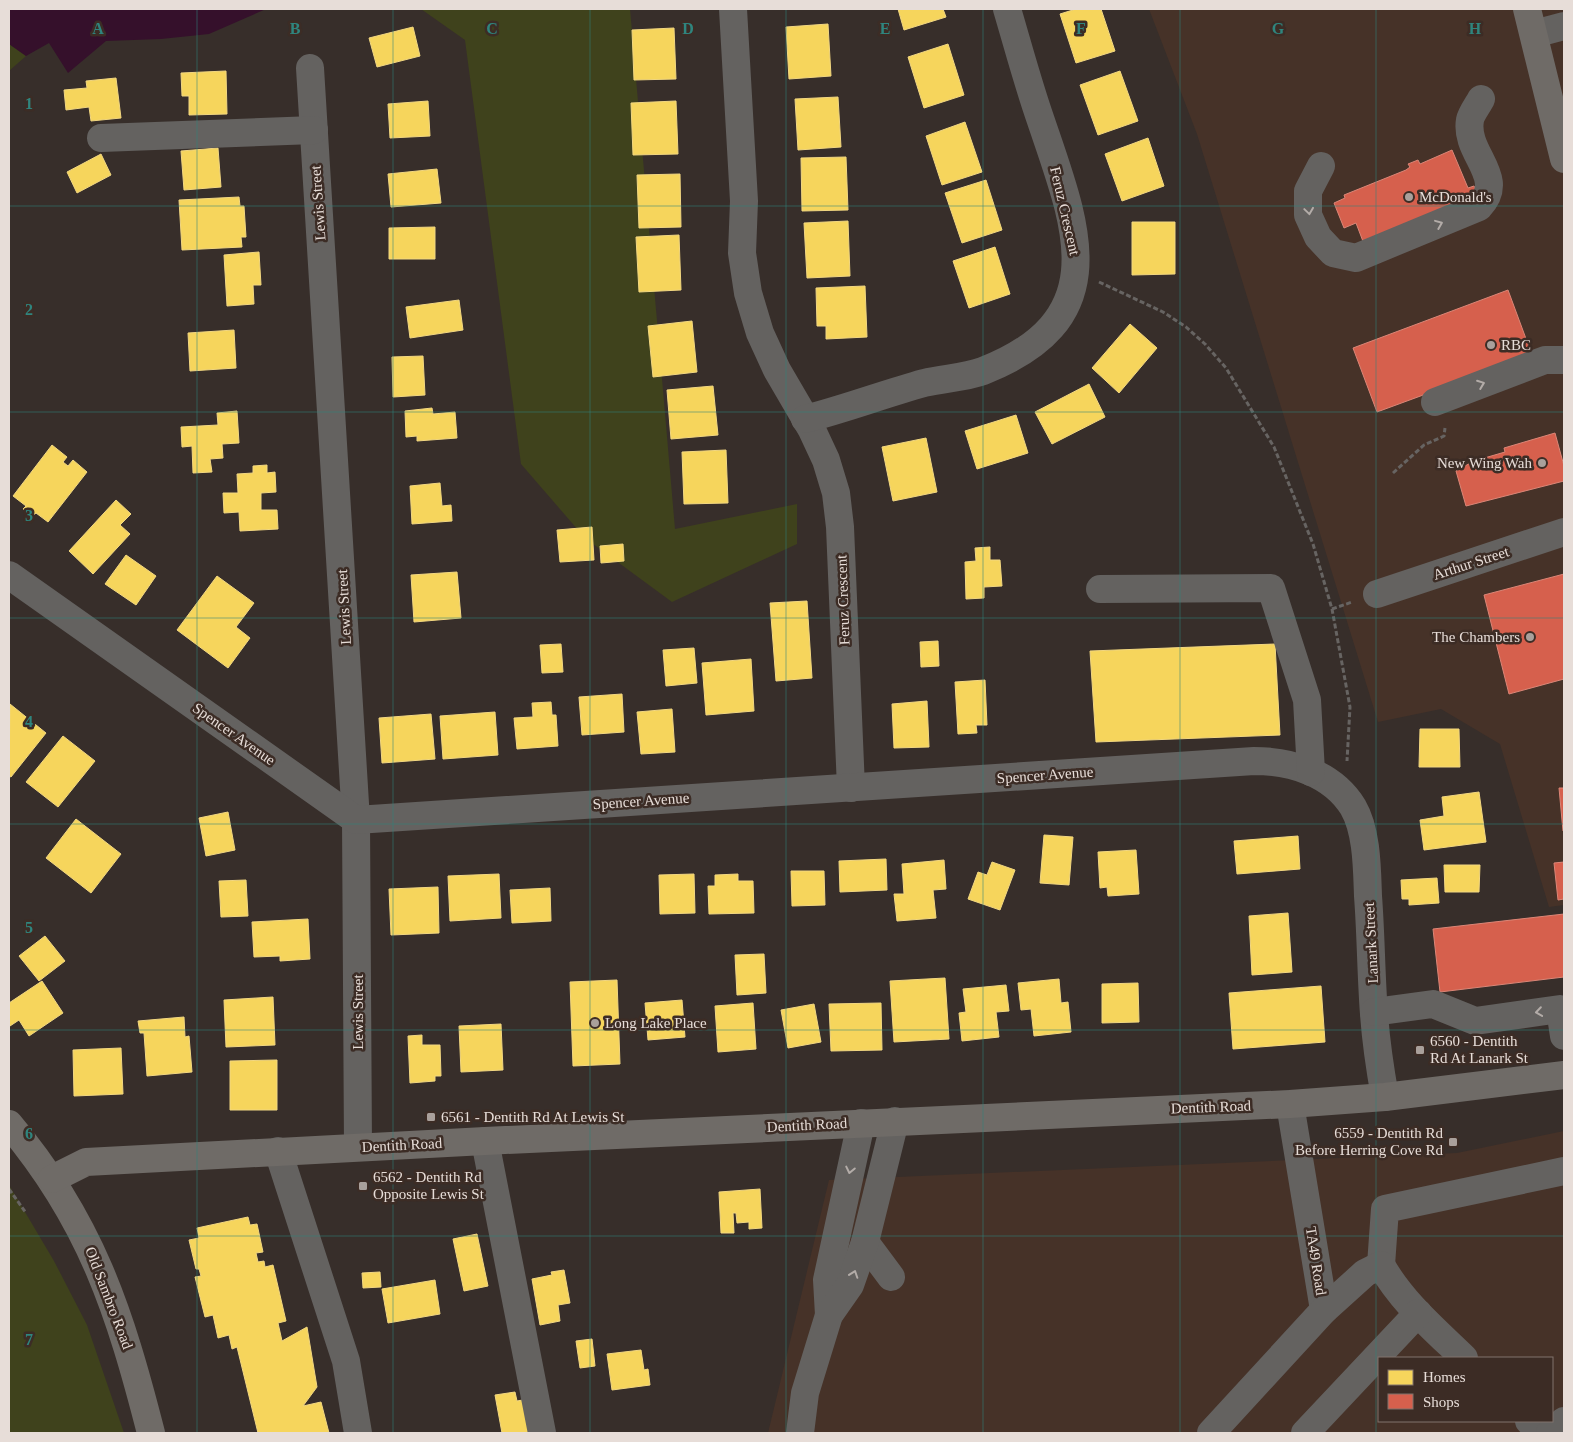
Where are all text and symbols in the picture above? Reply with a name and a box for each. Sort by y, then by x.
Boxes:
text: A [92,20,104,37]
text: B [290,20,301,37]
text: C [486,20,498,37]
text: D [682,20,694,37]
text: E [880,20,890,37]
text: F [1076,20,1086,37]
text: G [1272,20,1285,37]
text: H [1469,20,1482,37]
text: 1 [25,95,33,112]
street label: Lewis Street [307,164,329,241]
street label: Feruz Crescent [1047,165,1083,258]
place label: McDonald's [1419,189,1492,205]
marker: McDonald's [1403,191,1415,203]
one-way arrow [1303,208,1314,216]
one-way arrow [1434,220,1443,230]
text: 2 [25,301,33,318]
place label: RBC [1501,337,1531,353]
marker: RBC [1485,339,1497,351]
one-way arrow [1476,380,1485,390]
place label: New Wing Wah [1437,455,1532,471]
marker: New Wing Wah [1536,457,1548,469]
text: 3 [25,507,33,524]
street label: Arthur Street [1431,543,1512,583]
street label: Feruz Crescent [833,554,853,645]
street label: Lewis Street [334,568,354,645]
place label: The Chambers [1432,629,1520,645]
marker: The Chambers [1524,631,1536,643]
street label: Spencer Avenue [190,700,278,768]
text: 4 [25,713,33,730]
street label: Spencer Avenue [996,764,1094,786]
street label: Spencer Avenue [592,790,690,812]
street label: Lanark Street [1361,901,1381,984]
text: 5 [25,919,33,936]
street label: Lewis Street [350,973,366,1050]
one-way arrow [1534,1007,1543,1017]
place label: Long Lake Place [605,1015,707,1031]
marker: Long Lake Place [589,1017,601,1029]
place label: 6560 - Dentith Rd At Lanark St [1430,1033,1529,1066]
marker: 6560 - Dentith Rd At Lanark St [1414,1044,1426,1056]
street label: Dentith Road [1171,1098,1252,1116]
place label: 6561 - Dentith Rd At Lewis St [441,1109,625,1125]
marker: 6561 - Dentith Rd At Lewis St [425,1111,437,1123]
street label: Dentith Road [766,1115,848,1135]
text: 6 [25,1125,33,1142]
place label: 6559 - Dentith Rd Before Herring Cove Rd [1295,1125,1443,1158]
street label: Dentith Road [361,1135,443,1155]
marker: 6559 - Dentith Rd Before Herring Cove Rd [1447,1136,1459,1148]
one-way arrow [845,1166,856,1175]
place label: 6562 - Dentith Rd Opposite Lewis St [373,1169,485,1202]
marker: 6562 - Dentith Rd Opposite Lewis St [357,1180,369,1192]
street label: TA49 Road [1303,1226,1329,1297]
street label: Old Sambro Road [82,1245,136,1352]
one-way arrow [848,1270,858,1279]
text: 7 [25,1331,33,1348]
legend [1378,1357,1553,1422]
text: Homes [1423,1369,1466,1385]
text: Shops [1423,1394,1460,1410]

